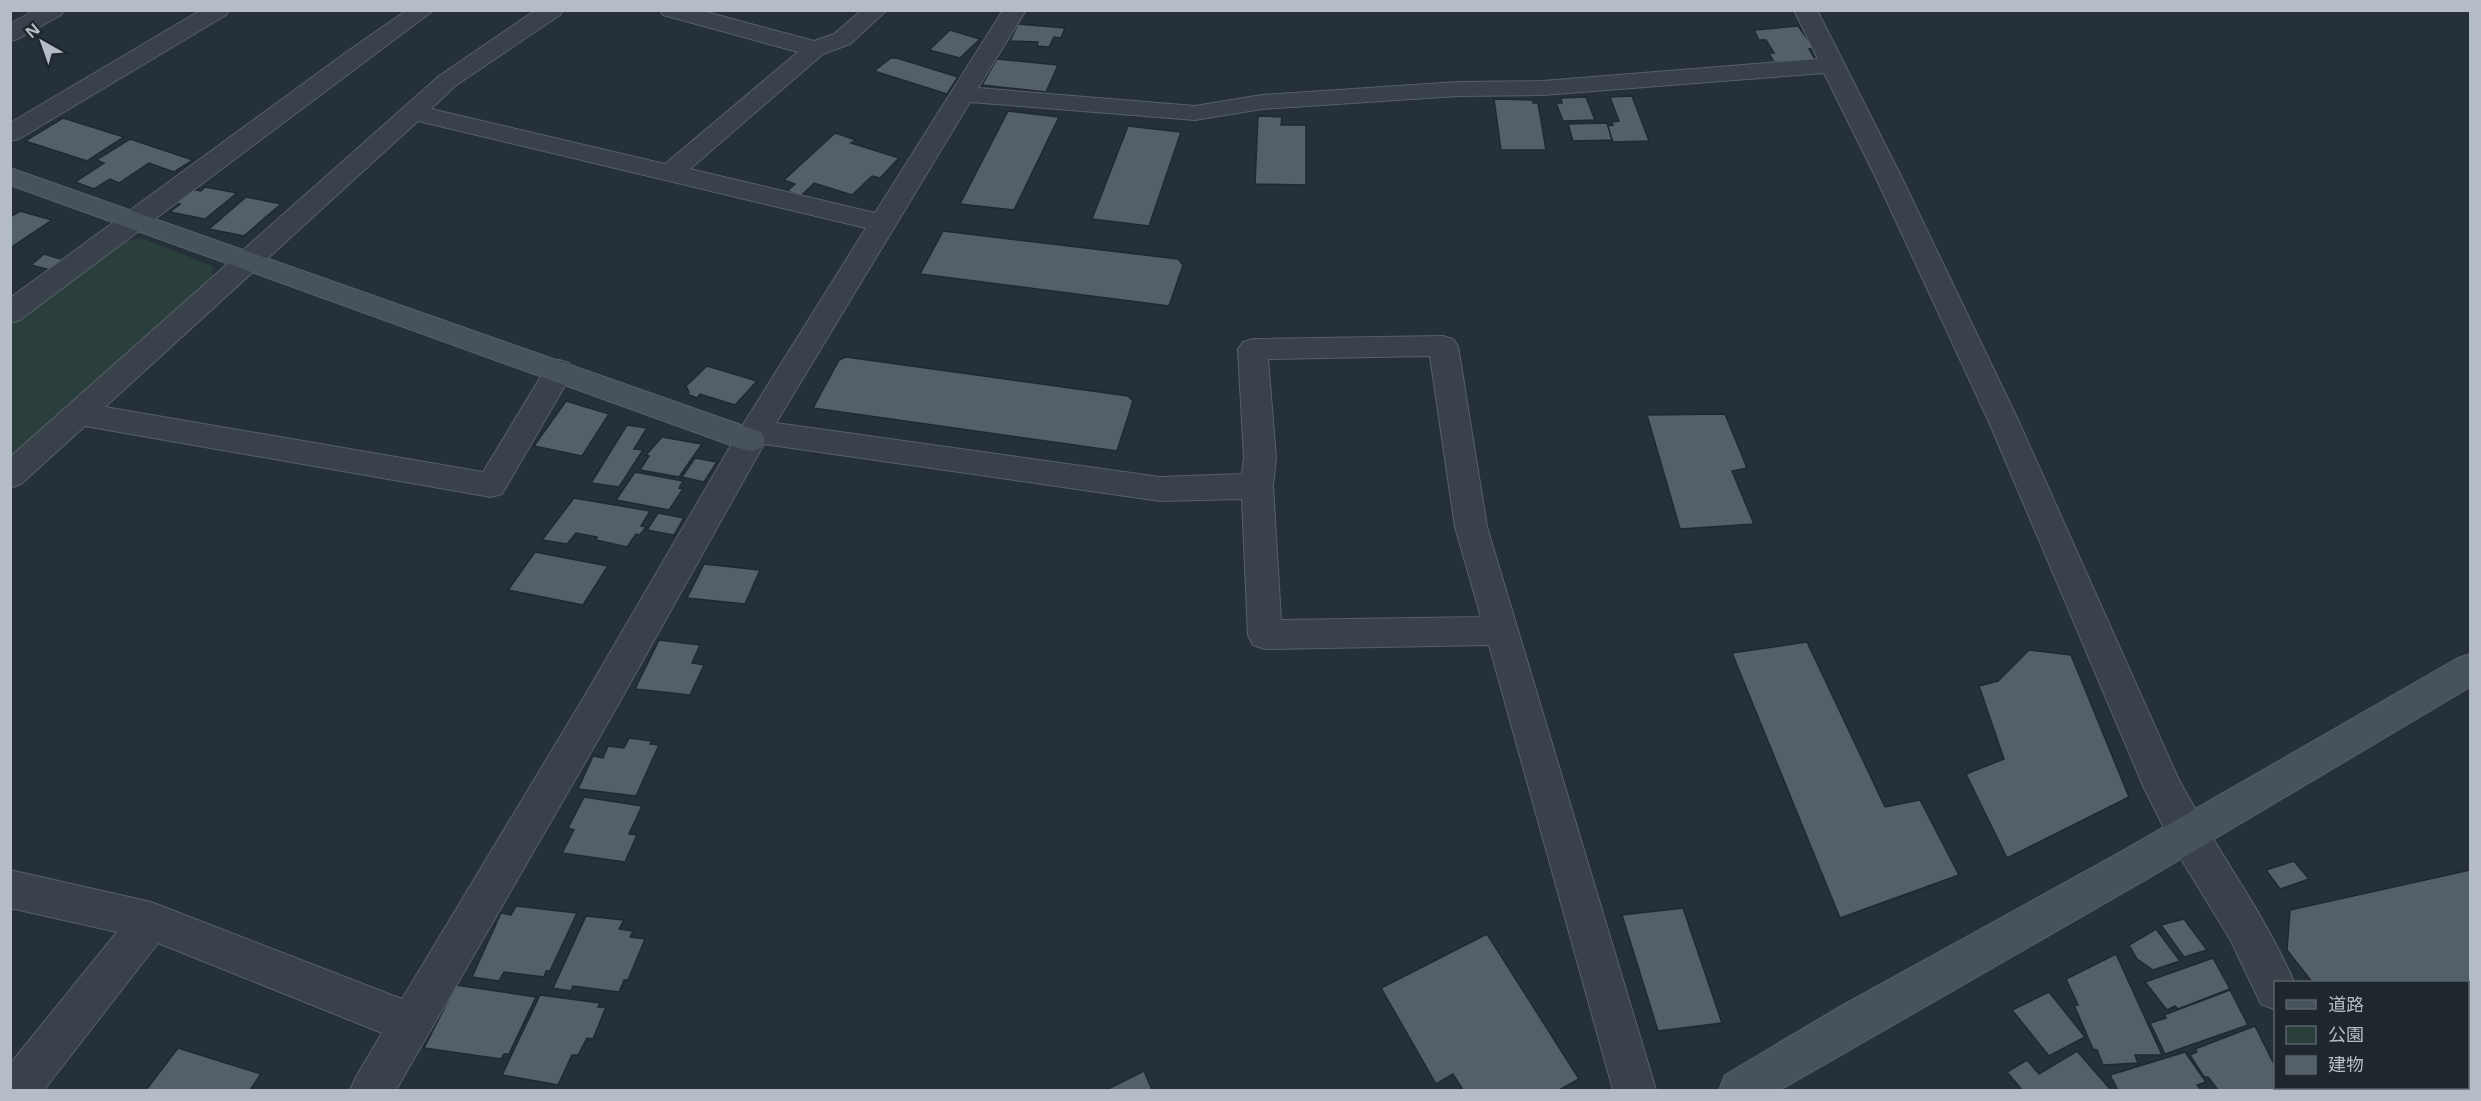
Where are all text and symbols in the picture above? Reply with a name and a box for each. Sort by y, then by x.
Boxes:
north arrow [12,12,72,72]
text: N [20,18,44,43]
legend [2274,981,2469,1089]
text: 道路 [2328,992,2364,1016]
text: 公園 [2328,1022,2364,1046]
text: 建物 [2328,1052,2364,1076]

